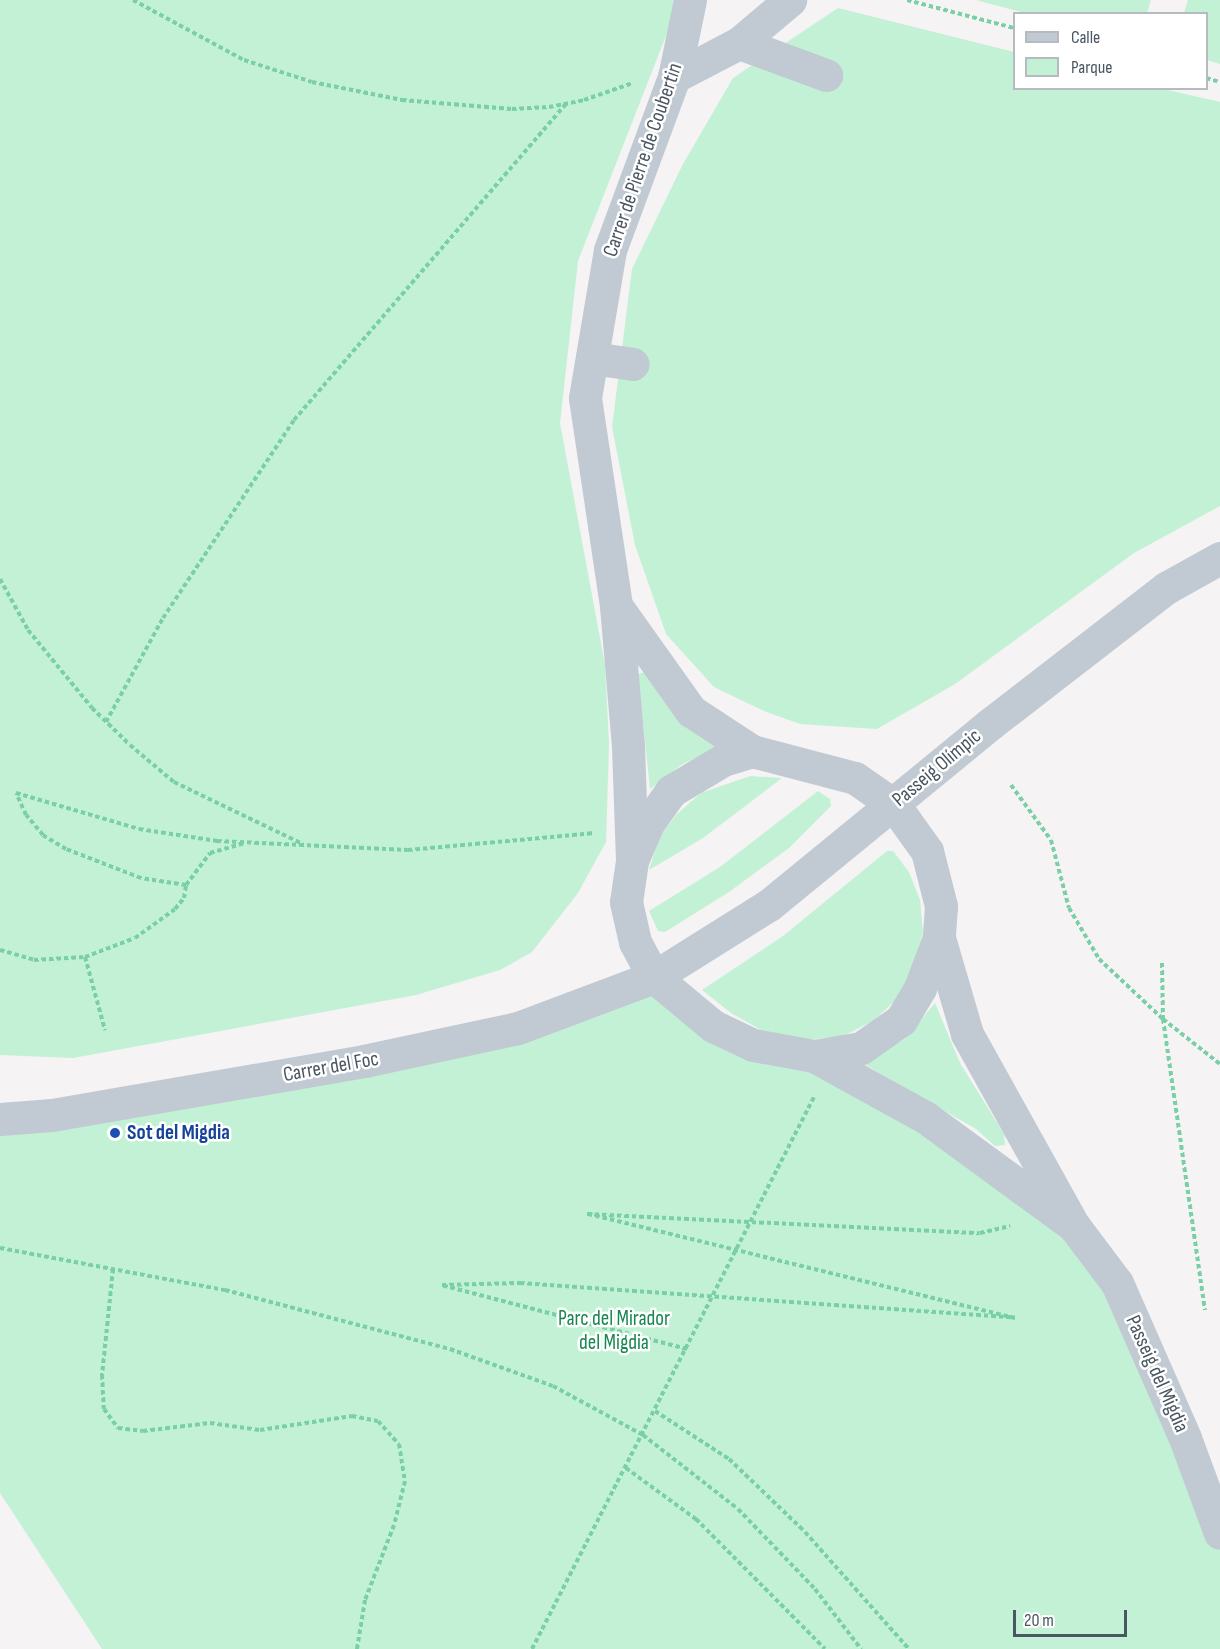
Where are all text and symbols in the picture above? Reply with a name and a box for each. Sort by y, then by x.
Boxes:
legend [1013,12,1208,90]
text: Calle [1071,27,1100,48]
text: Parque [1071,57,1112,78]
street label: Carrer de Pierre de Coubertin [598,60,688,260]
street label: Passeig Olímpic [887,724,987,812]
street label: Carrer del Foc [281,1046,381,1088]
place label: Sot del Migdia [127,1120,230,1146]
marker: Sot del Migdia [108,1126,122,1140]
park label: Parc del Mirador del Migdia [558,1306,670,1356]
street label: Passeig del Migdia [1120,1312,1194,1436]
scale bar [1016,1598,1130,1636]
text: 20 m [1024,1610,1054,1631]

